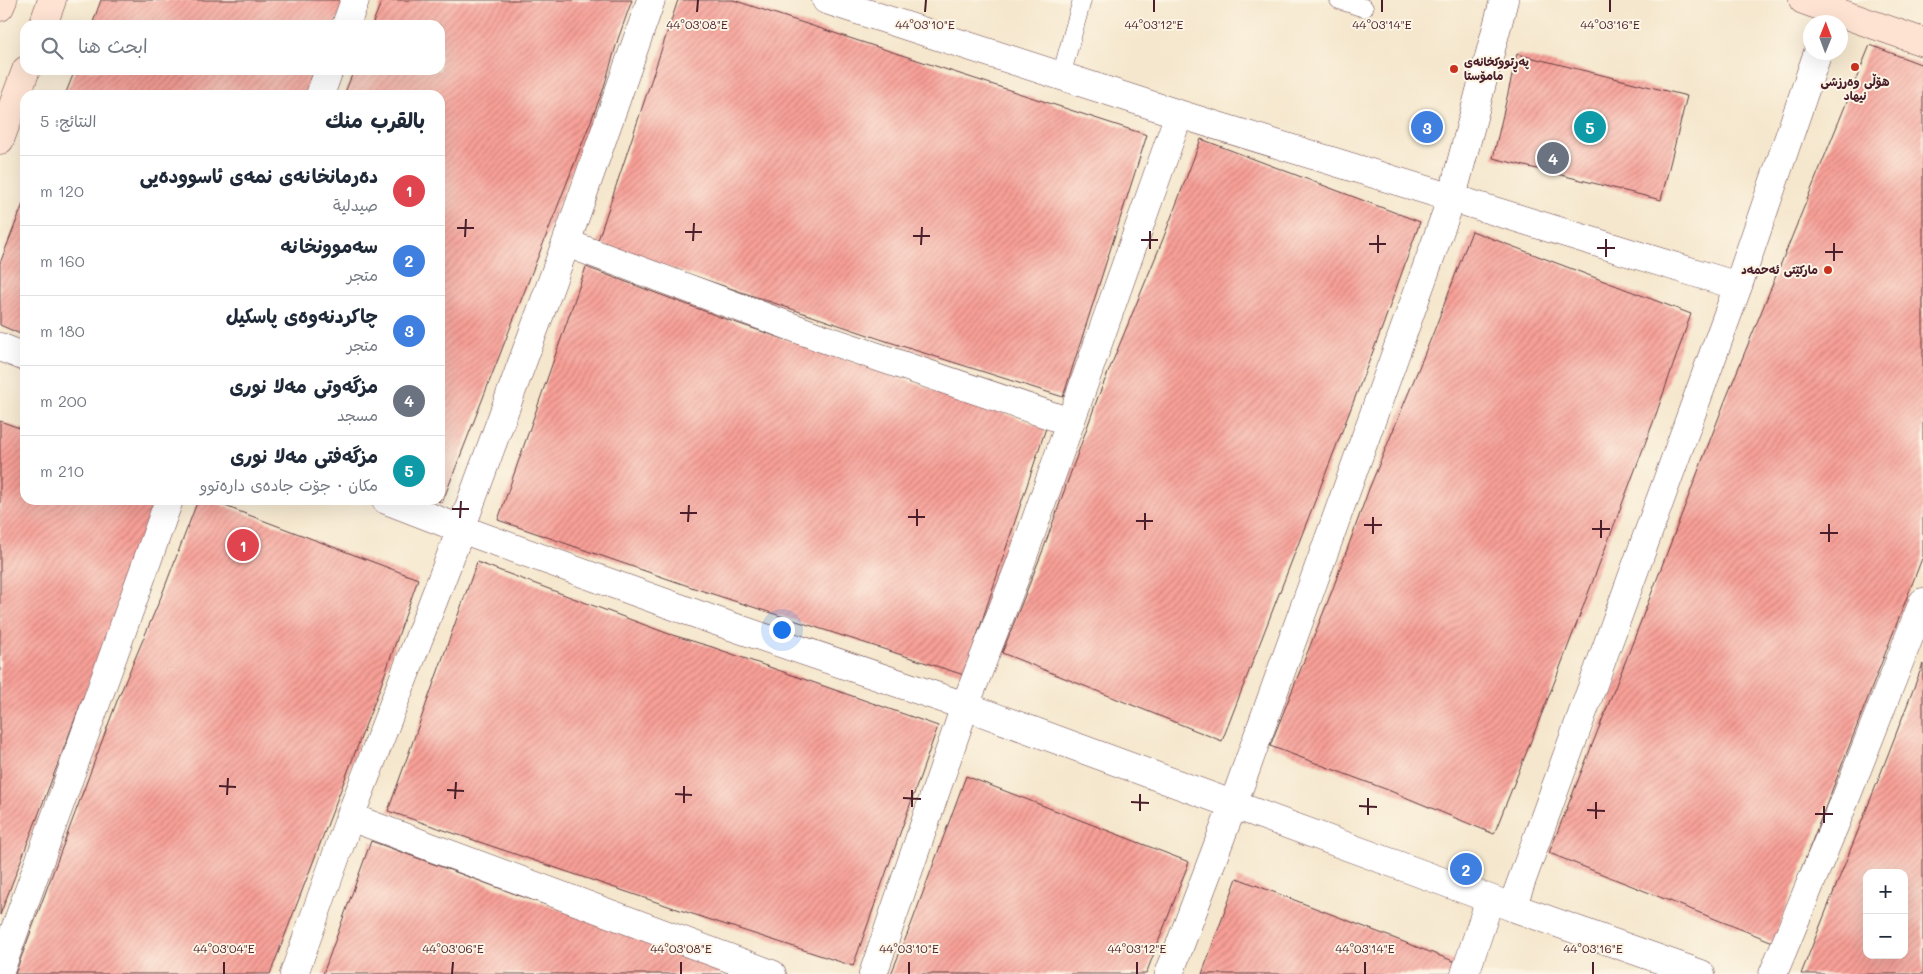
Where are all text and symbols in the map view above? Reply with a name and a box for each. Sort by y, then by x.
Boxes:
north arrow [1803,15,1848,60]
text: 44°03'08"E [666,16,728,32]
text: 44°03'10"E [895,16,955,32]
text: 44°03'12"E [1125,16,1184,32]
text: 44°03'14"E [1352,16,1412,32]
text: 44°03'16"E [1580,16,1640,32]
search box [20,20,445,75]
text: ابحث هنا [78,33,148,58]
icon: search [38,34,66,62]
place label: پەڕتووکخانەی مامۆستا [1464,53,1530,84]
marker: هۆڵی وەرزشی نیهاد [1849,61,1861,73]
marker: پەڕتووکخانەی مامۆستا [1448,63,1460,75]
place label: هۆڵی وەرزشی نیهاد [1820,73,1890,103]
text: بالقرب منك [325,106,425,133]
pin: 3 [1411,108,1443,146]
pin: 5 [1574,108,1606,146]
text: النتائج: 5 [40,110,96,131]
pin: 4 [1537,139,1569,177]
text: دەرمانخانەی نمەی ئاسوودەیی [140,163,378,188]
text: 120 m [40,180,84,201]
text: 1 [405,180,413,201]
text: صيدلية [333,194,378,215]
text: سەموونخانە [281,233,378,258]
text: 160 m [40,250,85,271]
text: 2 [405,250,413,271]
place label: مارکێتی ئەحمەد [1741,261,1818,278]
text: متجر [347,264,378,285]
marker: مارکێتی ئەحمەد [1822,264,1834,276]
text: چاکردنەوەی پاسکیل [226,303,378,328]
text: 180 m [40,320,85,341]
text: 3 [404,320,414,341]
text: متجر [347,334,378,355]
text: مزگەوتی مەلا نوری [229,373,378,398]
text: 200 m [40,390,87,411]
text: 4 [404,390,414,411]
text: مسجد [337,404,378,425]
text: مزگەفتی مەلا نوری [230,443,378,468]
text: 210 m [40,460,84,481]
text: 5 [404,460,414,481]
text: مكان · جۆت جادەی دارەتوو [200,474,378,495]
pin: 1 [227,526,259,564]
your location [769,617,795,643]
pin: 2 [1450,850,1482,888]
map controls [1863,869,1908,959]
button: + [1863,869,1908,914]
button: − [1863,914,1908,959]
text: 44°03'04"E [193,940,255,956]
text: 44°03'06"E [422,940,484,956]
text: 44°03'08"E [650,940,712,956]
text: 44°03'10"E [879,940,939,956]
text: 44°03'12"E [1108,940,1167,956]
text: 44°03'14"E [1335,940,1395,956]
text: 44°03'16"E [1563,940,1623,956]

